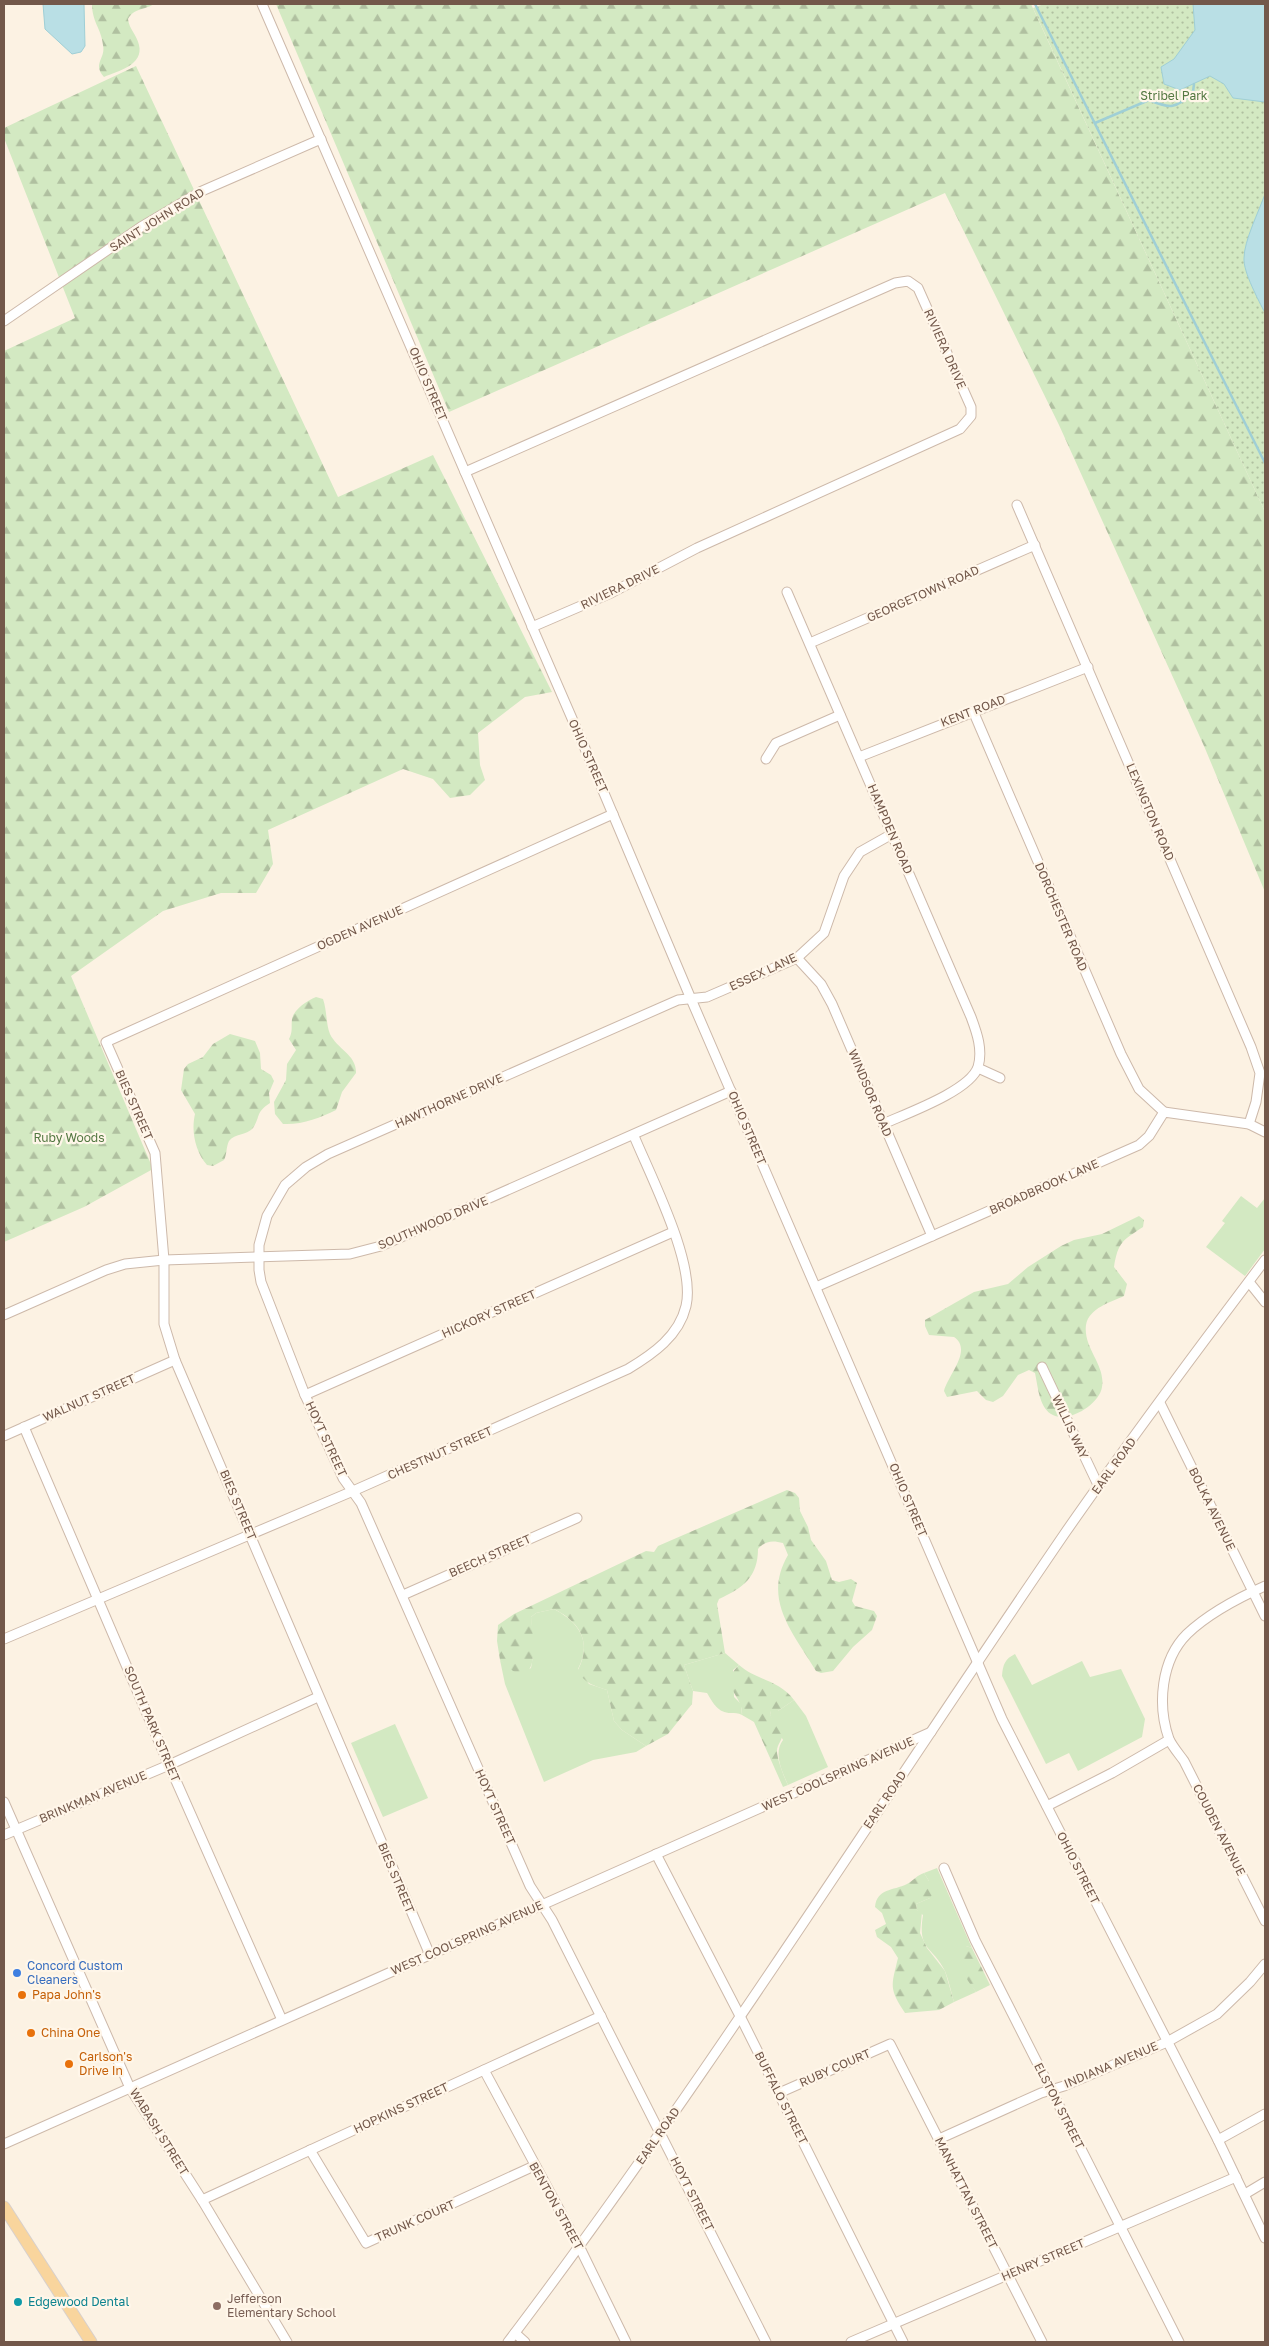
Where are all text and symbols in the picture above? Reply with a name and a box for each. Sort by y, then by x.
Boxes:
park label: Stribel Park [1140,88,1208,103]
street label: SAINT JOHN ROAD [107,184,207,255]
street label: RIVIERA DRIVE [921,306,970,391]
street label: OHIO STREET [406,345,451,424]
street label: RIVIERA DRIVE [578,561,662,612]
street label: GEORGETOWN ROAD [864,562,981,625]
street label: KENT ROAD [938,691,1007,730]
street label: OHIO STREET [566,717,612,795]
street label: LEXINGTON ROAD [1123,761,1178,863]
street label: HAMPDEN ROAD [865,781,916,876]
street label: DORCHESTER ROAD [1032,860,1091,973]
street label: OGDEN AVENUE [314,902,405,953]
street label: ESSEX LANE [727,949,799,994]
street label: WINDSOR ROAD [845,1047,896,1139]
street label: BIES STREET [112,1067,157,1143]
street label: HAWTHORNE DRIVE [392,1070,505,1131]
street label: OHIO STREET [725,1089,770,1168]
park label: Ruby Woods [33,1130,105,1145]
street label: BROADBROOK LANE [987,1156,1101,1217]
street label: SOUTHWOOD DRIVE [375,1193,490,1253]
street label: HICKORY STREET [439,1286,539,1341]
street label: WALNUT STREET [40,1370,138,1425]
street label: WILLIS WAY [1049,1392,1092,1461]
street label: HOYT STREET [302,1399,351,1479]
street label: CHESTNUT STREET [385,1422,495,1482]
street label: EARL ROAD [1088,1434,1139,1497]
street label: OHIO STREET [886,1461,931,1540]
street label: BOLKA AVENUE [1186,1465,1239,1553]
street label: BIES STREET [217,1467,260,1543]
street label: BEECH STREET [446,1531,534,1580]
street label: SOUTH PARK STREET [121,1664,184,1785]
street label: WEST COOLSPRING AVENUE [759,1733,916,1814]
street label: BRINKMAN AVENUE [37,1767,149,1826]
street label: HOYT STREET [472,1767,519,1848]
street label: EARL ROAD [860,1768,909,1832]
street label: COUDEN AVENUE [1190,1781,1249,1878]
street label: OHIO STREET [1054,1829,1103,1907]
street label: BIES STREET [375,1840,418,1916]
street label: WEST COOLSPRING AVENUE [388,1897,545,1978]
place label: Concord Custom Cleaners [27,1958,123,1987]
marker: Concord Custom Cleaners [11,1967,23,1979]
place label: Papa John's [32,1987,101,2002]
marker: Papa John's [16,1989,28,2001]
place label: China One [41,2025,100,2040]
marker: China One [25,2027,37,2039]
street label: INDIANA AVENUE [1061,2038,1160,2091]
street label: RUBY COURT [797,2045,873,2090]
place label: Carlson's Drive In [79,2049,132,2078]
street label: BUFFALO STREET [752,2049,812,2147]
marker: Carlson's Drive In [63,2058,75,2070]
street label: ELSTON STREET [1031,2060,1088,2152]
street label: HOPKINS STREET [351,2079,451,2136]
street label: WABASH STREET [127,2085,192,2178]
street label: EARL ROAD [632,2104,683,2167]
street label: MANHATTAN STREET [932,2134,1001,2252]
street label: HOYT STREET [667,2154,718,2234]
street label: BENTON STREET [526,2159,587,2253]
street label: TRUNK COURT [372,2196,458,2245]
street label: HENRY STREET [999,2235,1087,2284]
place label: Jefferson Elementary School [227,2291,336,2320]
place label: Edgewood Dental [28,2294,129,2309]
marker: Edgewood Dental [12,2296,24,2308]
marker: Jefferson Elementary School [211,2300,223,2312]

